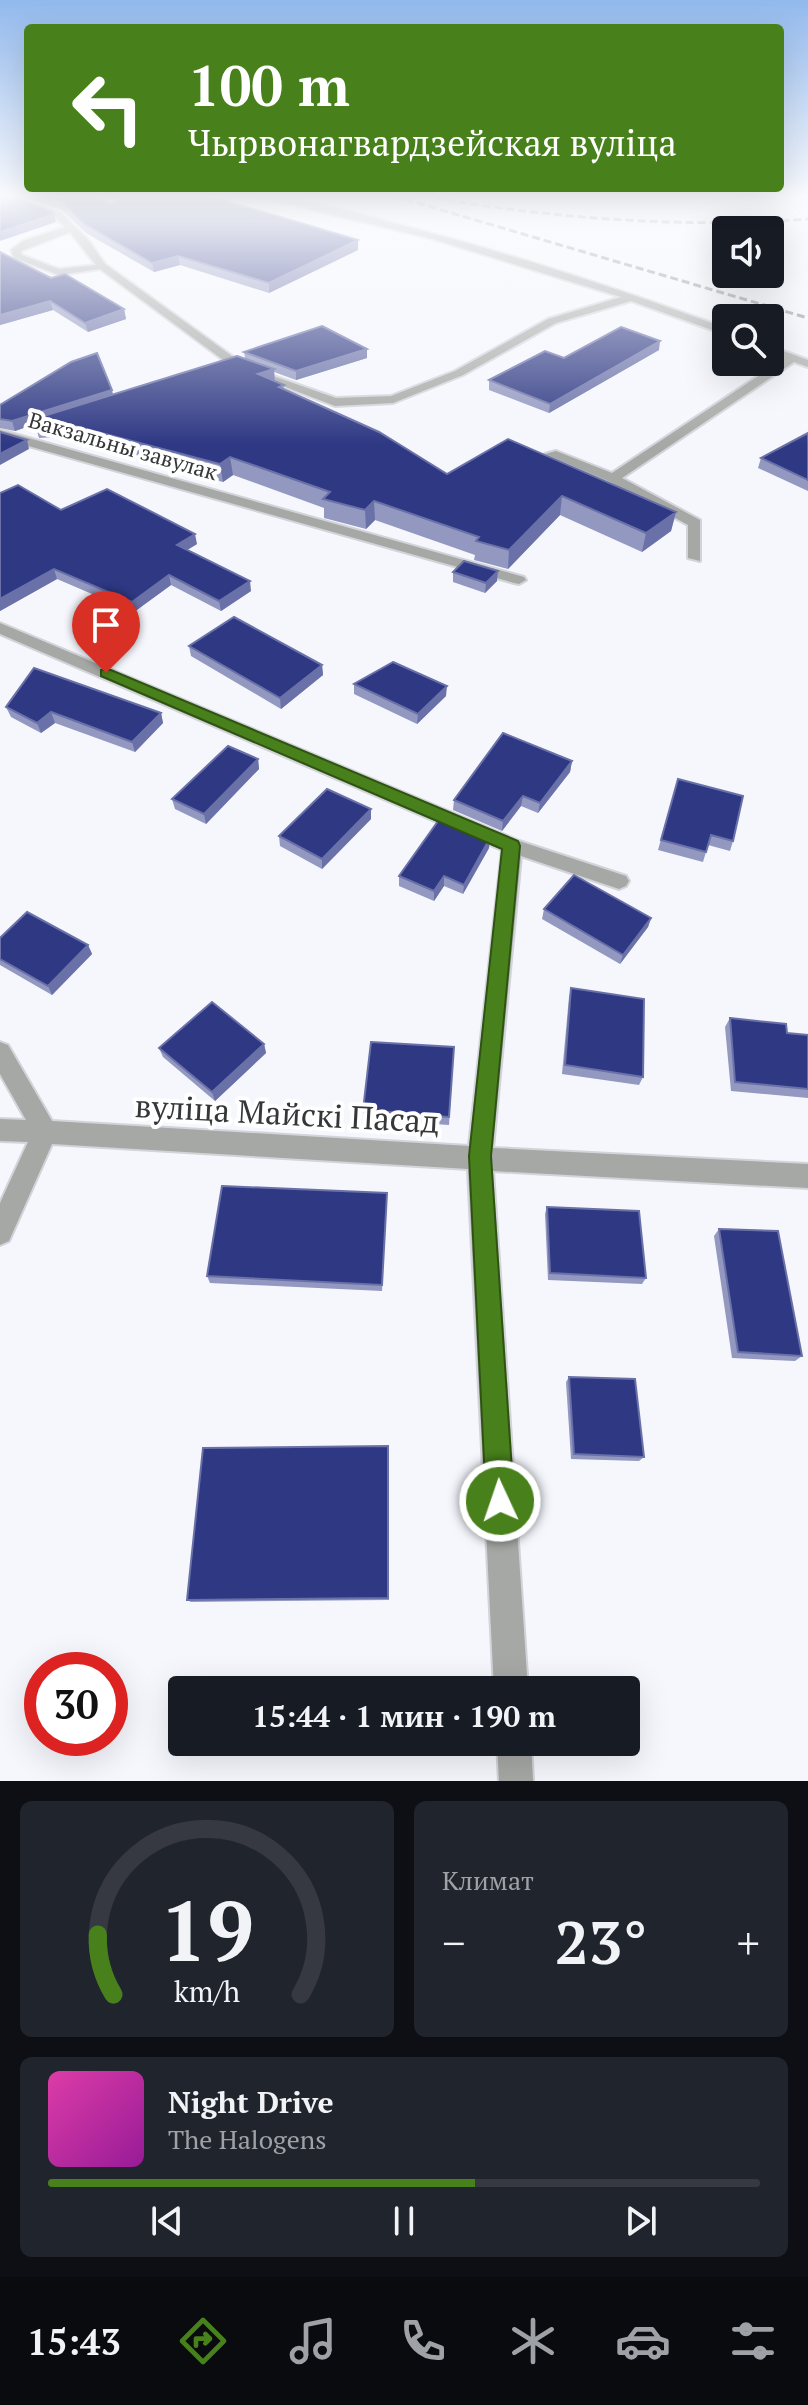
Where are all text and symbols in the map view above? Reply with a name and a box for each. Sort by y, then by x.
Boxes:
text: 100 m [188,48,350,122]
icon: left [56,56,160,160]
text: Чырвонагвардзейская вуліца [188,119,677,166]
map controls [712,216,784,376]
button: sound [712,216,784,288]
button: search [712,304,784,376]
street label: Вакзальны завулак [25,405,221,486]
pin [72,591,140,673]
icon: arrive [84,603,128,647]
street label: вуліца Майскі Пасад [134,1084,440,1142]
position arrow [458,1459,542,1543]
speed limit sign: 30 [24,1652,128,1756]
text: 15:44 · 1 мин · 190 m [252,1696,556,1736]
text: Климат [442,1863,534,1897]
text: 19 [160,1875,254,1985]
text: 23° [555,1902,647,1981]
text: − [442,1913,465,1972]
text: + [737,1913,760,1972]
text: km/h [174,1972,240,2010]
text: Night Drive [168,2082,334,2122]
text: The Halogens [168,2122,326,2156]
icon: previous [145,2199,189,2243]
icon: pause [382,2199,426,2243]
icon: next [619,2199,663,2243]
icon: directions [175,2313,231,2369]
icon: music [285,2313,341,2369]
icon: phone [395,2313,451,2369]
icon: climate [505,2313,561,2369]
icon: car [615,2313,671,2369]
icon: filters [725,2313,781,2369]
text: 15:43 [27,2318,121,2365]

